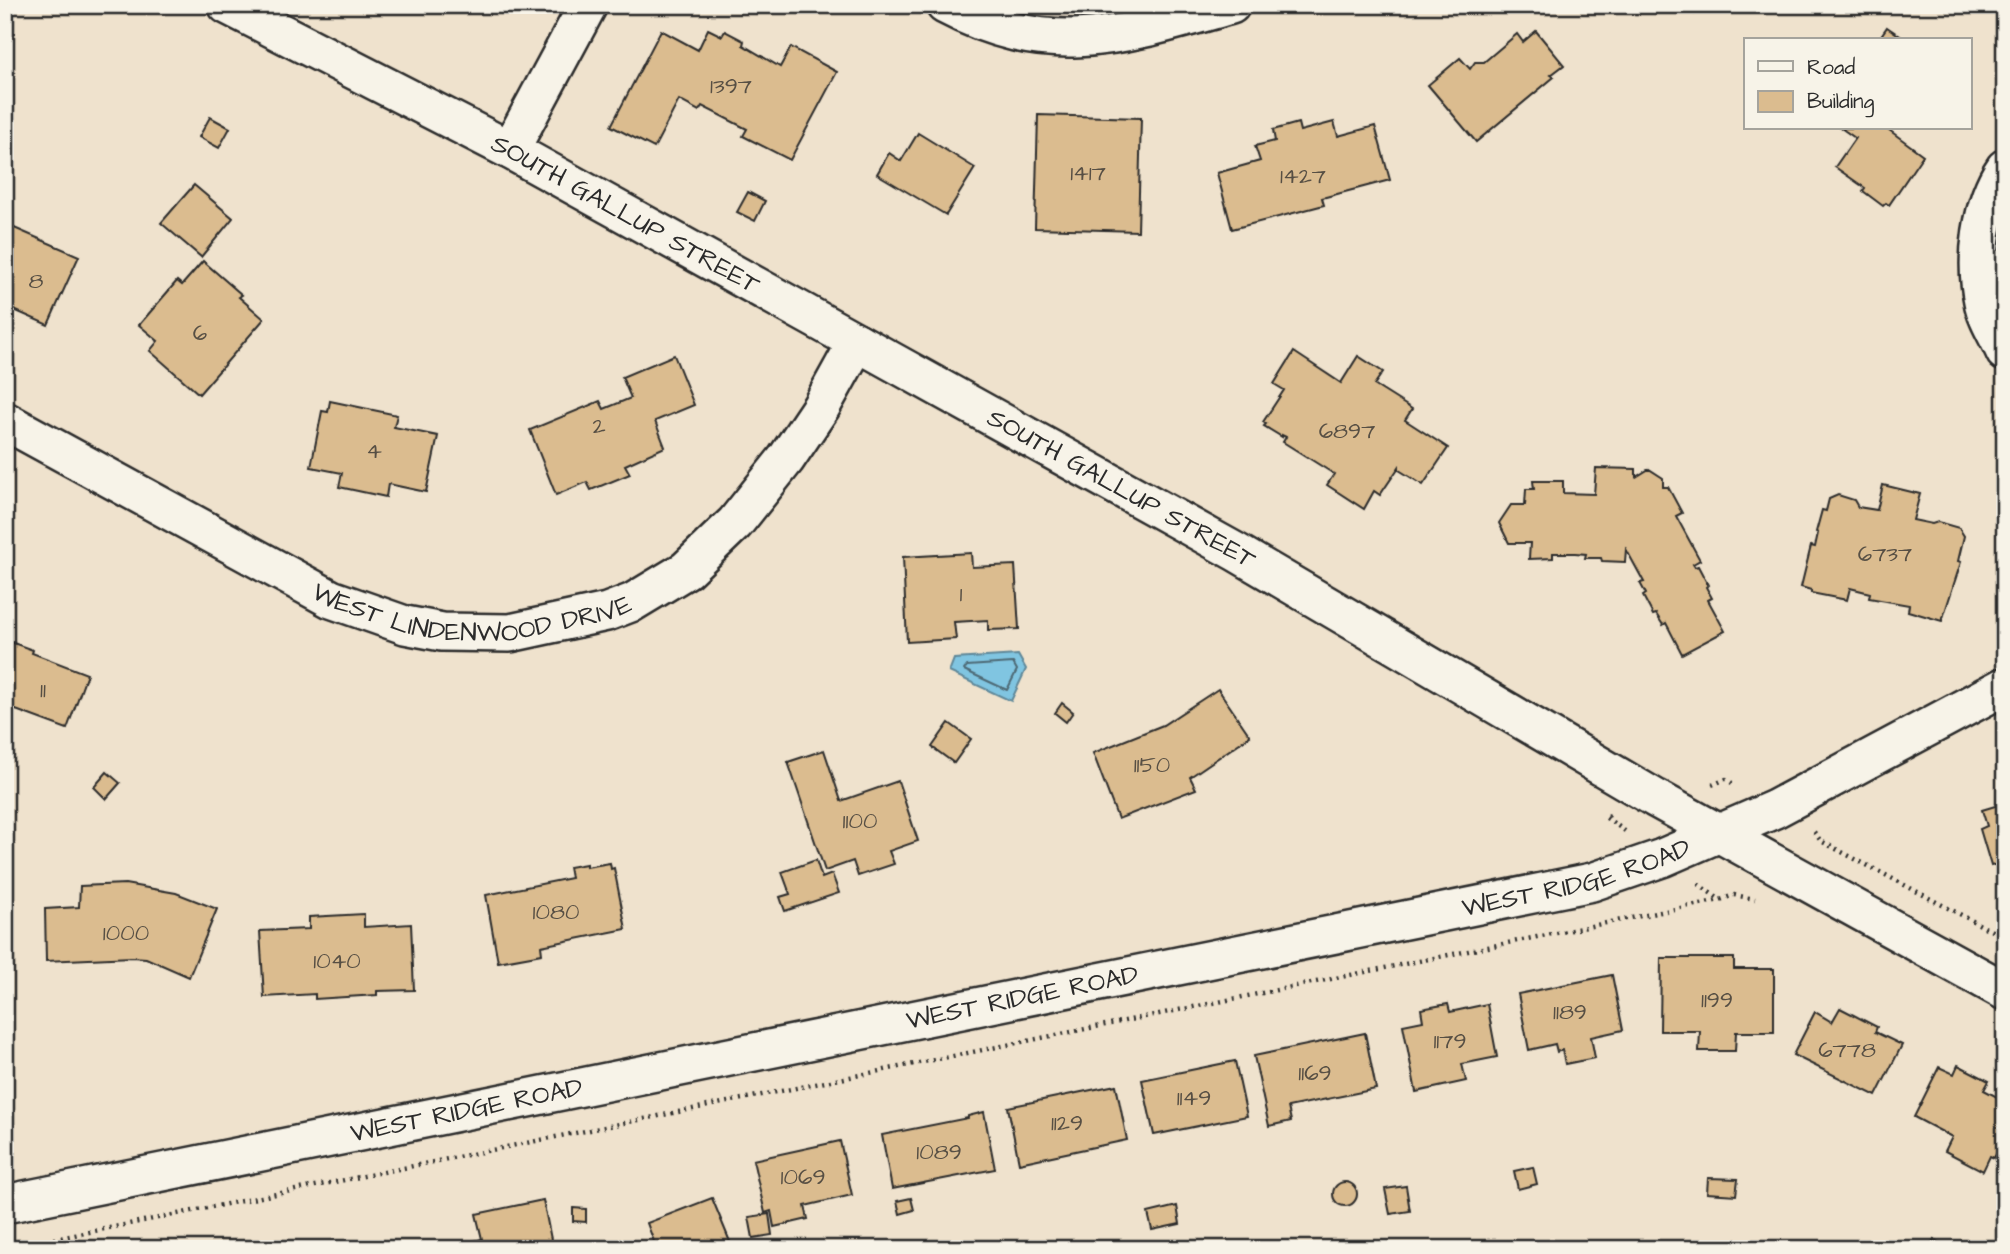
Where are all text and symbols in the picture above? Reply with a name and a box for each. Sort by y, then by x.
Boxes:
legend [1744,38,1972,130]
text: Road [1807,53,1855,82]
house number: 1397 [710,70,752,102]
text: Building [1807,87,1875,118]
street label: SOUTH GALLUP STREET [485,125,767,303]
house number: 1417 [1070,157,1106,189]
house number: 1427 [1280,160,1326,192]
house number: 8 [29,265,44,297]
house number: 6 [193,317,207,349]
street label: SOUTH GALLUP STREET [981,400,1263,578]
house number: 2 [592,410,606,442]
house number: 6897 [1319,415,1375,447]
house number: 4 [366,435,382,467]
house number: 6737 [1858,538,1912,570]
street label: WEST LINDENWOOD DRIVE [305,574,637,651]
house number: 1 [960,578,963,610]
house number: 11 [40,674,46,706]
house number: 1150 [1134,749,1170,781]
house number: 1100 [843,805,877,837]
street label: WEST RIDGE ROAD [1459,830,1696,926]
house number: 1080 [533,896,579,928]
house number: 1000 [103,917,149,949]
house number: 1040 [313,945,361,977]
street label: WEST RIDGE ROAD [903,956,1142,1039]
house number: 1199 [1701,984,1733,1016]
house number: 1189 [1553,996,1587,1028]
house number: 1179 [1433,1025,1467,1057]
house number: 6778 [1818,1034,1876,1066]
house number: 1169 [1298,1057,1332,1089]
street label: WEST RIDGE ROAD [347,1069,586,1151]
house number: 1149 [1177,1082,1211,1114]
house number: 1129 [1051,1107,1083,1139]
house number: 1089 [916,1136,962,1168]
house number: 1069 [781,1161,825,1193]

